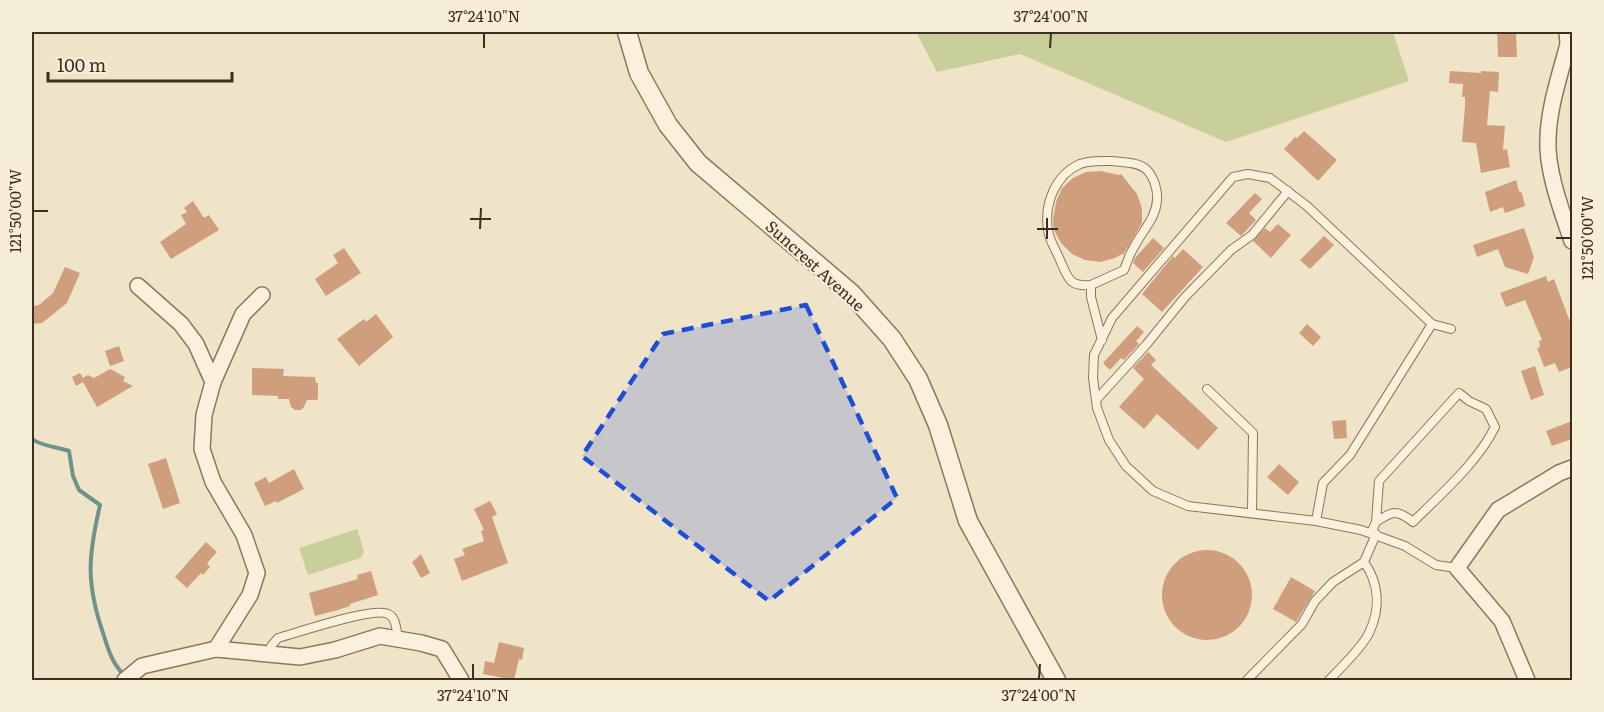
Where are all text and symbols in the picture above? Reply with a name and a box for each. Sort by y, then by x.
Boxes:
text: 37°24'10"N [448,4,520,27]
text: 37°24'00"N [1013,4,1089,27]
scale bar [48,45,232,83]
text: 100 m [57,51,106,78]
text: 121°50'00"W [3,168,26,253]
text: 121°50'00"W [1575,195,1598,280]
street label: Suncrest Avenue [761,214,871,316]
text: 37°24'10"N [437,683,509,706]
text: 37°24'00"N [1001,683,1077,706]

